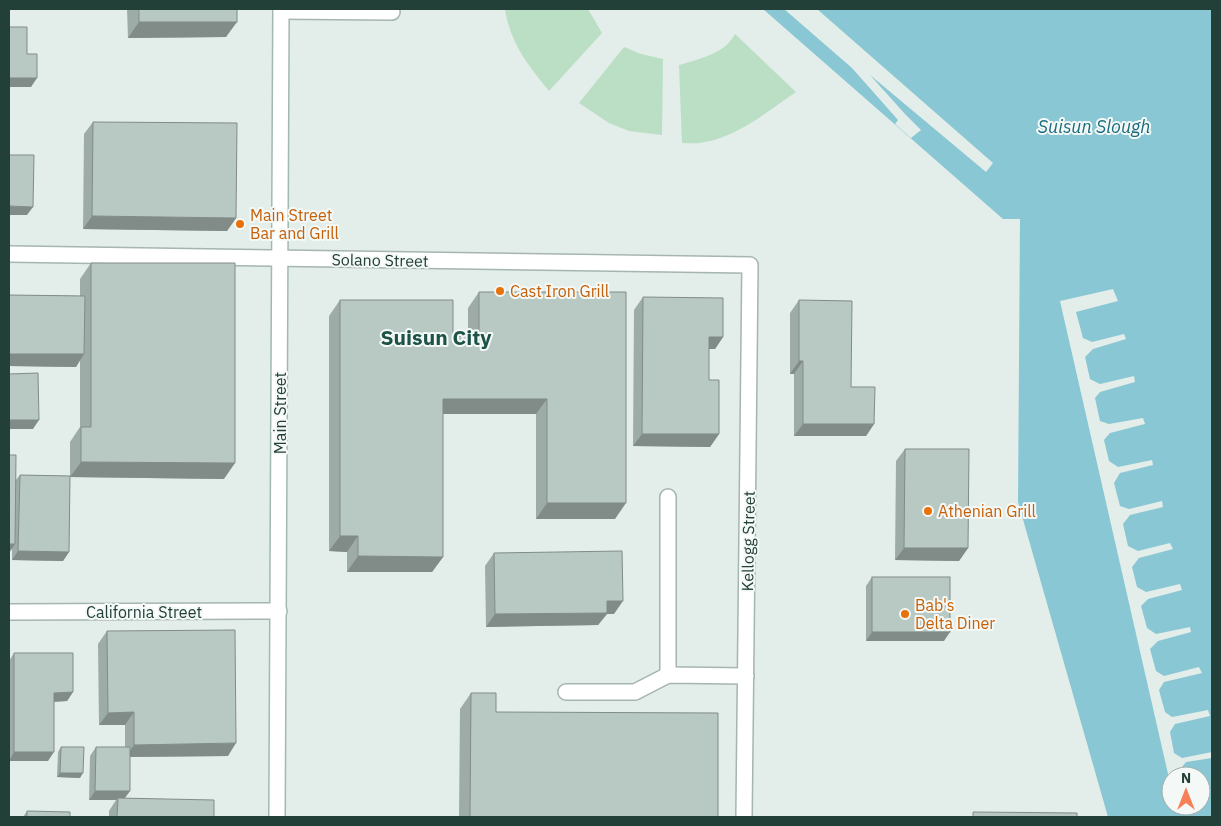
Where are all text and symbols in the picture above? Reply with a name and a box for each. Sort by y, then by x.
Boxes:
water label: Suisun Slough [1038,115,1150,138]
place label: Main Street Bar and Grill [250,205,339,243]
marker: Main Street Bar and Grill [234,218,246,230]
street label: Solano Street [331,249,429,271]
place label: Cast Iron Grill [510,281,609,301]
marker: Cast Iron Grill [494,285,506,297]
district label: Suisun City [380,323,492,351]
street label: Main Street [270,372,290,454]
street label: Kellogg Street [737,490,759,592]
place label: Athenian Grill [938,501,1036,521]
marker: Athenian Grill [922,505,934,517]
place label: Bab's Delta Diner [915,595,995,633]
street label: California Street [86,602,202,622]
marker: Bab's Delta Diner [899,608,911,620]
north arrow [1161,766,1211,816]
text: N [1181,769,1191,787]

